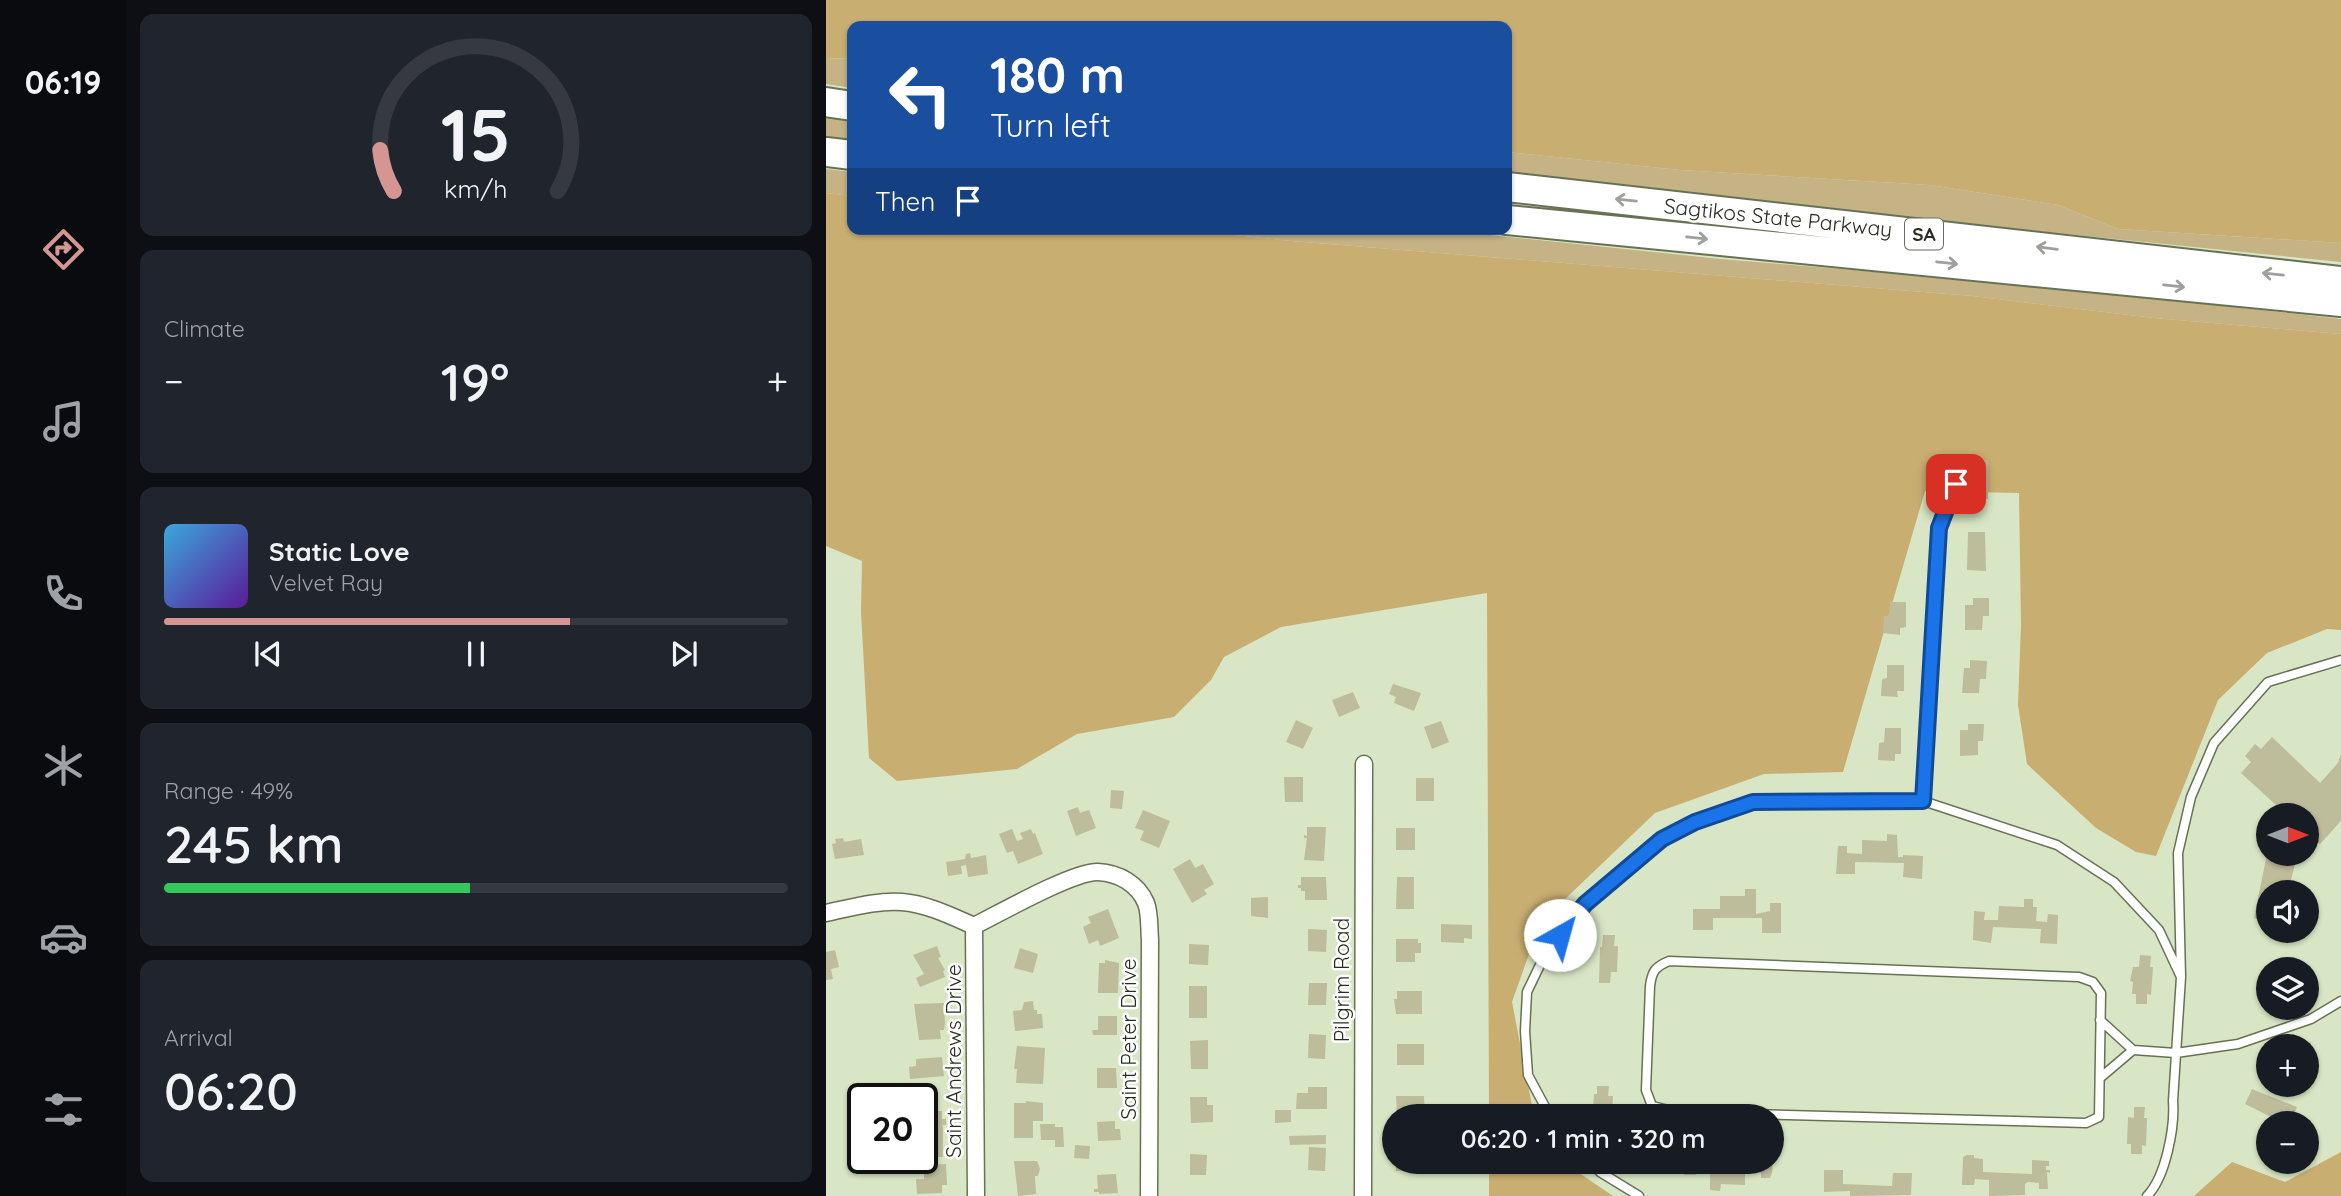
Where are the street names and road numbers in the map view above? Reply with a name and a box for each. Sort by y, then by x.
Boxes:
street label: Sagtikos State Parkway [1663,192,1894,242]
road number: SA [1905,218,1943,250]
street label: Pilgrim Road [1328,918,1354,1042]
street label: Saint Peter Drive [1115,958,1141,1120]
street label: Saint Andrews Drive [940,964,966,1158]

